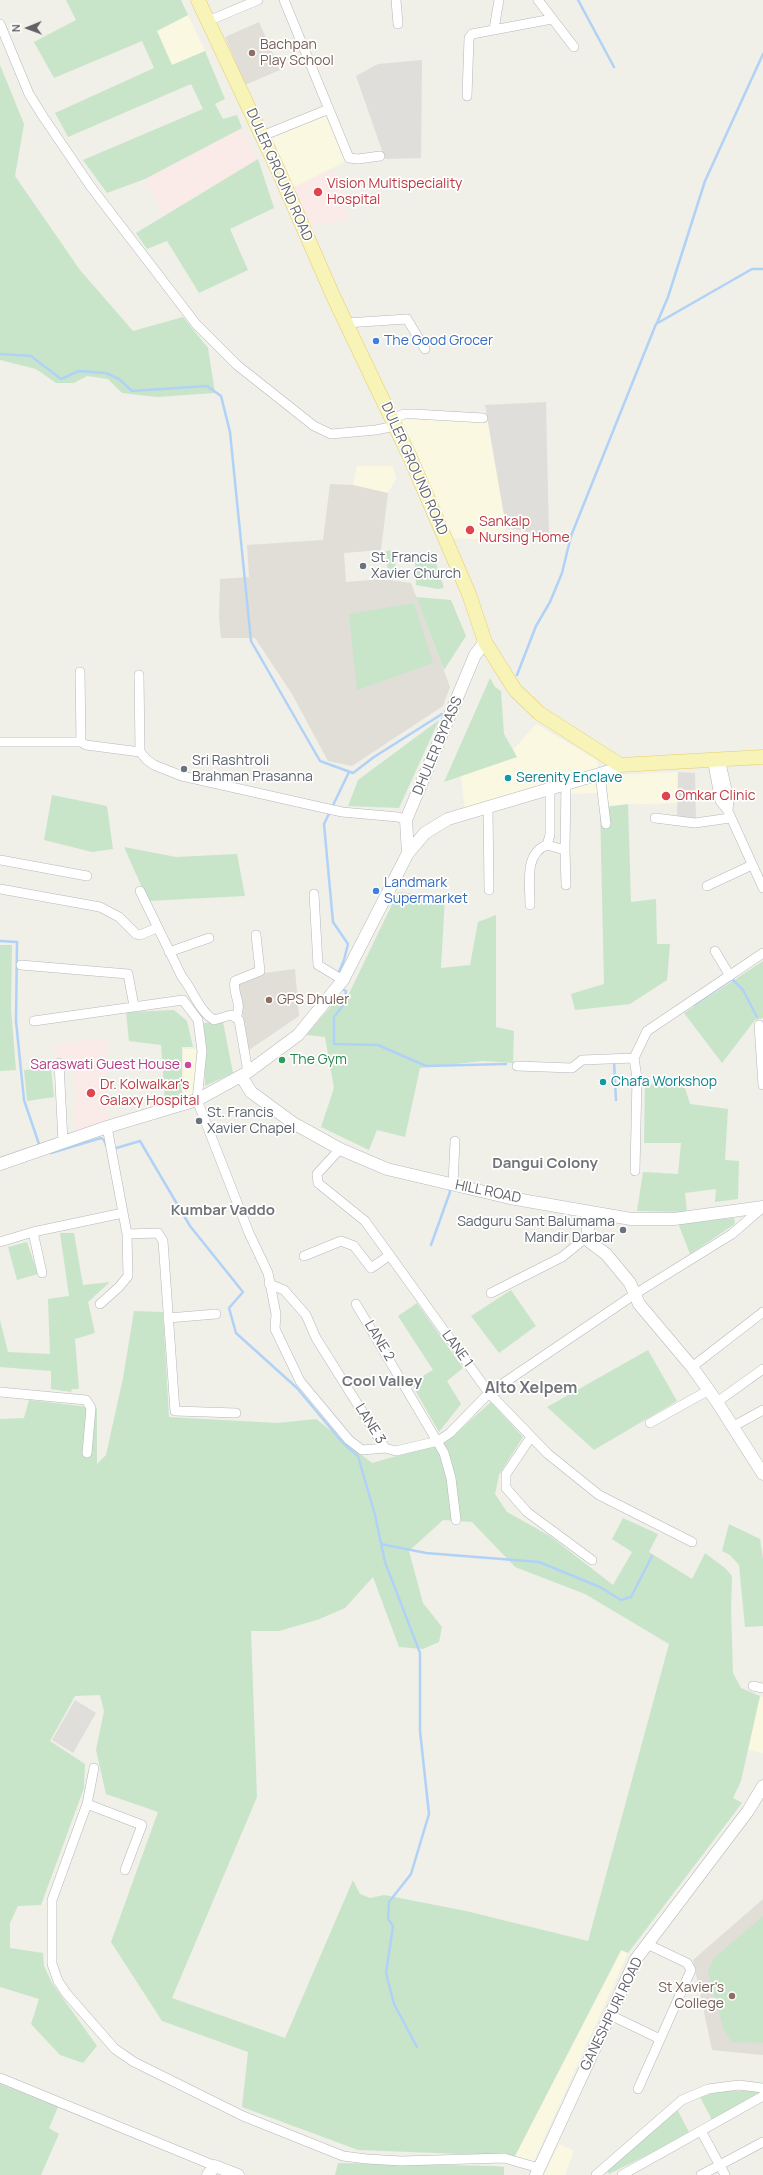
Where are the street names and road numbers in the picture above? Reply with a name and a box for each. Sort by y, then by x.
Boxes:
street label: DULER GROUND ROAD [242,106,316,244]
street label: DULER GROUND ROAD [377,400,451,538]
street label: DHULER BYPASS [410,694,466,798]
street label: HILL ROAD [454,1177,522,1207]
street label: LANE 2 [360,1318,398,1364]
street label: LANE 1 [438,1327,476,1371]
street label: LANE 3 [351,1401,389,1447]
street label: GANESHPURI ROAD [577,1955,647,2073]

